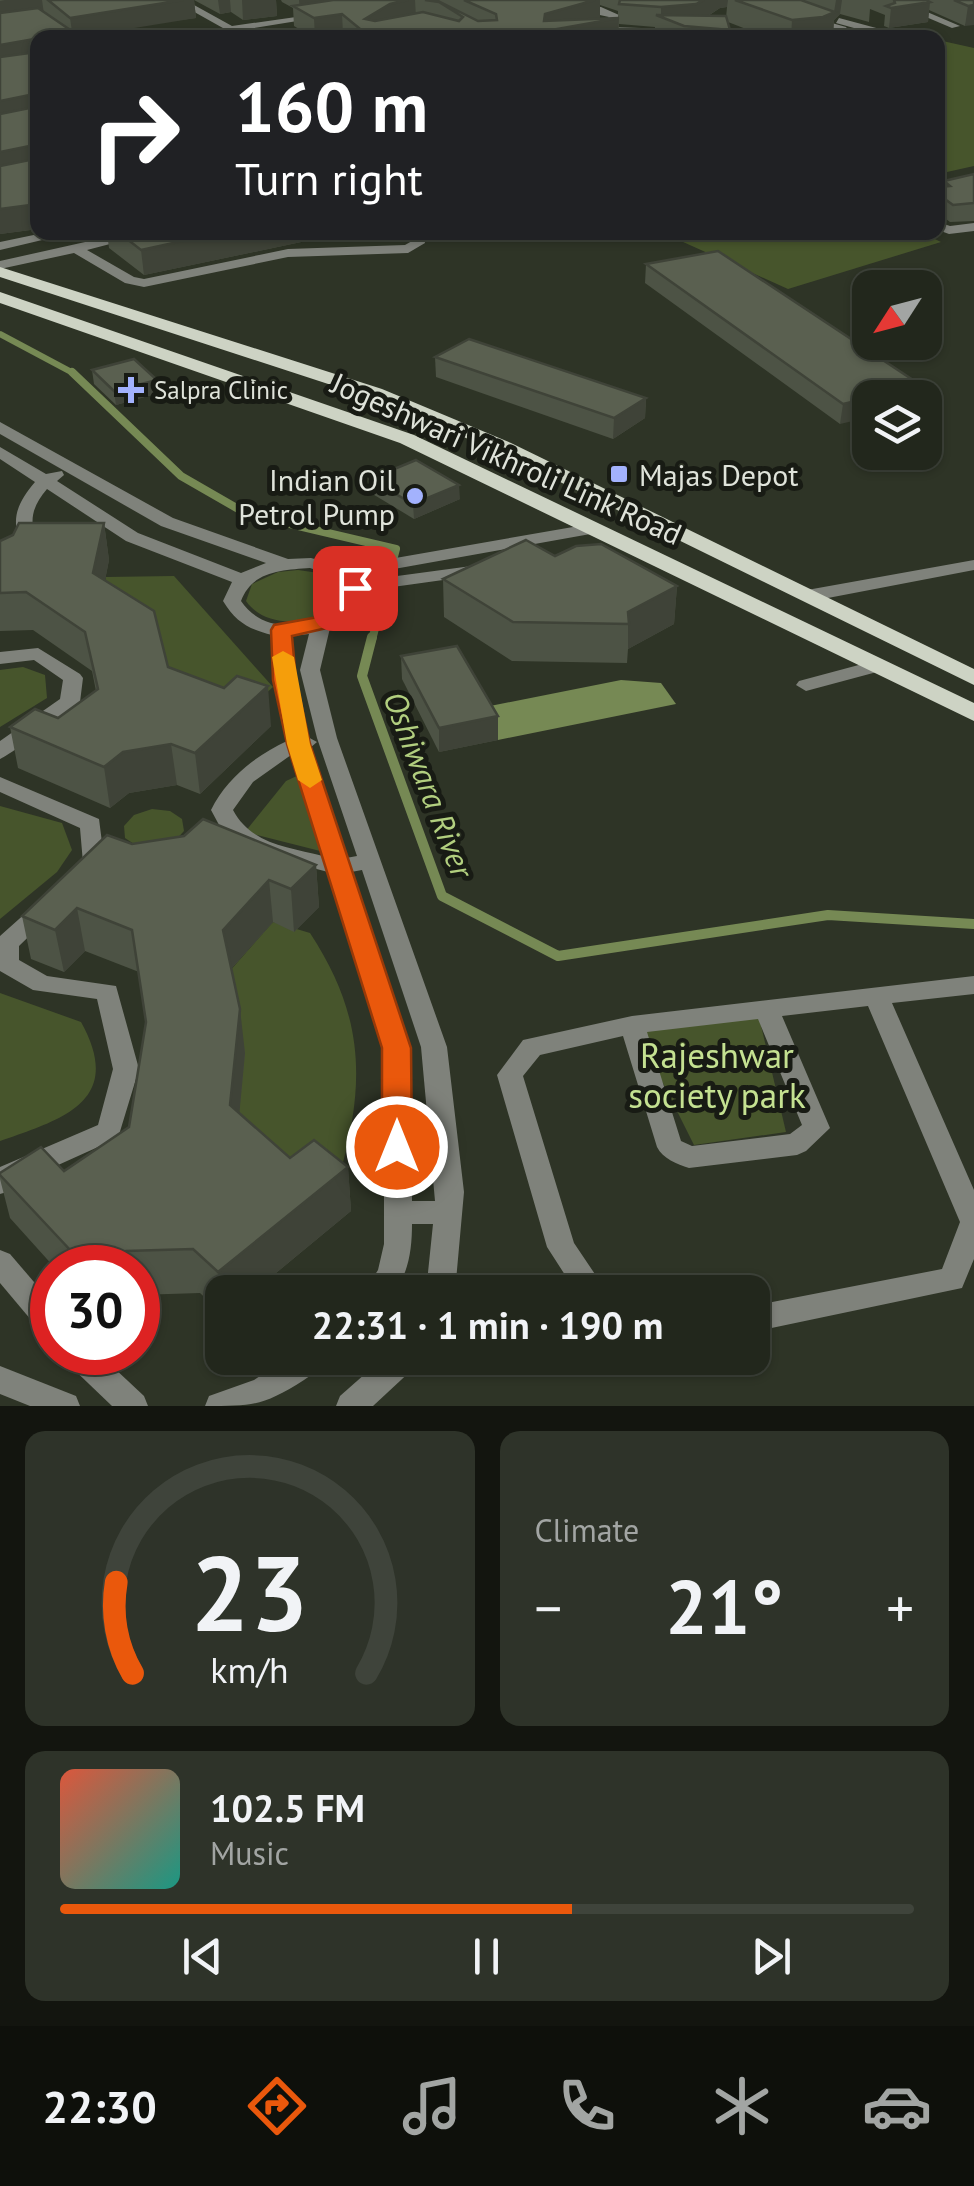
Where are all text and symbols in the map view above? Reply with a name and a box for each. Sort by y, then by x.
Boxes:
text: 160 m [235,61,428,151]
icon: right [70,70,200,200]
text: Turn right [235,149,423,207]
north arrow [852,270,942,360]
map controls [852,270,942,470]
street label: Jogeshwari Vikhroli Link Road [324,362,688,553]
place label: Salpra Clinic [154,374,288,406]
marker: Salpra Clinic [118,377,144,403]
button: layers [852,380,942,470]
place label: Majas Depot [639,455,798,494]
place label: Indian Oil Petrol Pump [238,460,395,533]
marker: Majas Depot [608,463,630,485]
marker: Indian Oil Petrol Pump [404,485,426,507]
pin [313,546,398,631]
icon: arrive [328,561,383,616]
water label: Oshiwara River [374,685,485,885]
park label: Rajeshwar society park [628,1032,806,1118]
position arrow [345,1095,449,1199]
speed limit sign: 30 [30,1245,160,1375]
text: 22:31 · 1 min · 190 m [312,1300,663,1349]
text: Climate [535,1509,639,1551]
text: 23 [191,1525,309,1660]
text: 21° [665,1558,783,1655]
text: − [535,1572,562,1643]
text: + [886,1572,914,1643]
text: km/h [211,1647,289,1693]
text: 102.5 FM [210,1783,365,1832]
text: Music [210,1832,289,1874]
icon: previous [175,1929,230,1984]
icon: pause [459,1929,514,1984]
icon: next [744,1929,799,1984]
icon: directions [242,2071,312,2141]
icon: music [397,2071,467,2141]
icon: phone [552,2071,622,2141]
icon: climate [707,2071,777,2141]
icon: car [862,2071,932,2141]
text: 22:30 [42,2077,157,2135]

